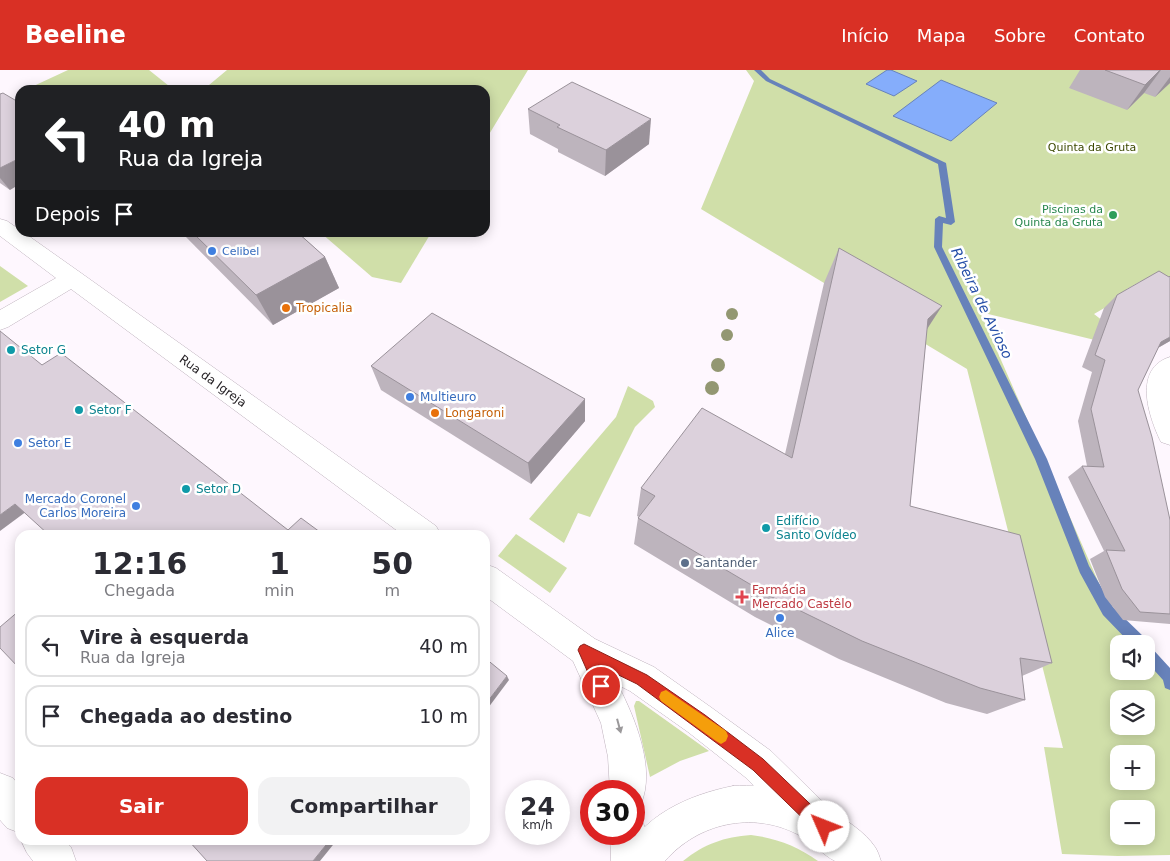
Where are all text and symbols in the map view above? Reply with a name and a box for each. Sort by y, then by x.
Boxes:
text: Beeline [25,21,126,49]
text: Início [841,25,889,46]
text: Mapa [917,25,966,46]
text: Sobre [994,25,1046,46]
text: Contato [1074,25,1145,46]
icon: left [35,105,100,170]
text: 40 m [118,105,215,145]
park label: Quinta da Gruta [1048,141,1136,154]
text: Rua da Igreja [118,146,263,171]
icon: arrive [110,200,138,228]
text: Depois [35,203,100,225]
place label: Piscinas da Quinta da Gruta [1015,203,1103,229]
marker: Piscinas da Quinta da Gruta [1107,209,1119,221]
marker: Celibel [206,245,218,257]
place label: Celibel [222,245,259,258]
water label: Ribeira de Avioso [948,245,1016,361]
place label: Tropicalia [295,301,353,315]
marker: Tropicalia [280,302,292,314]
place label: Setor G [21,343,66,357]
marker: Setor G [5,344,17,356]
street label: Rua da Igreja [177,352,249,410]
place label: Multieuro [420,390,476,404]
marker: Multieuro [404,391,416,403]
place label: Setor F [89,403,132,417]
marker: Setor F [73,404,85,416]
place label: Longaroni [445,406,504,420]
marker: Longaroni [429,407,441,419]
place label: Setor E [28,436,71,450]
marker: Setor E [12,437,24,449]
place label: Setor D [196,482,241,496]
marker: Setor D [180,483,192,495]
place label: Mercado Coronel Carlos Moreira [25,492,126,520]
marker: Mercado Coronel Carlos Moreira [130,500,142,512]
place label: Edifício Santo Ovídeo [776,514,857,542]
marker: Edifício Santo Ovídeo [760,522,772,534]
text: 12:16 [92,546,187,581]
text: 1 [269,546,290,581]
text: 50 [371,546,413,581]
place label: Santander [695,556,757,570]
marker: Santander [679,557,691,569]
text: Chegada [104,581,175,600]
text: min [264,581,294,600]
text: m [384,581,400,600]
place label: Farmácia Mercado Castêlo [752,583,852,611]
marker: Farmácia Mercado Castêlo [736,591,748,603]
marker: Alice [774,612,786,624]
text: Vire à esquerda [80,626,249,648]
place label: Alice [766,626,794,640]
icon: left [37,632,65,660]
text: 40 m [419,635,468,657]
map controls [1110,635,1155,845]
button: sound [1110,635,1155,680]
text: Rua da Igreja [80,648,186,667]
pin [580,665,622,707]
icon: arrive [587,672,615,700]
button: layers [1110,690,1155,735]
icon: arrive [37,702,65,730]
text: Chegada ao destino [80,705,292,727]
text: 10 m [419,705,468,727]
one-way arrow [615,719,623,734]
button: + [1110,745,1155,790]
button: Sair [35,777,248,835]
button: Compartilhar [258,777,470,835]
speed limit sign: 30 [580,780,645,845]
text: 24 [520,792,555,821]
position arrow [797,800,849,852]
button: − [1110,800,1155,845]
text: km/h [522,818,553,832]

